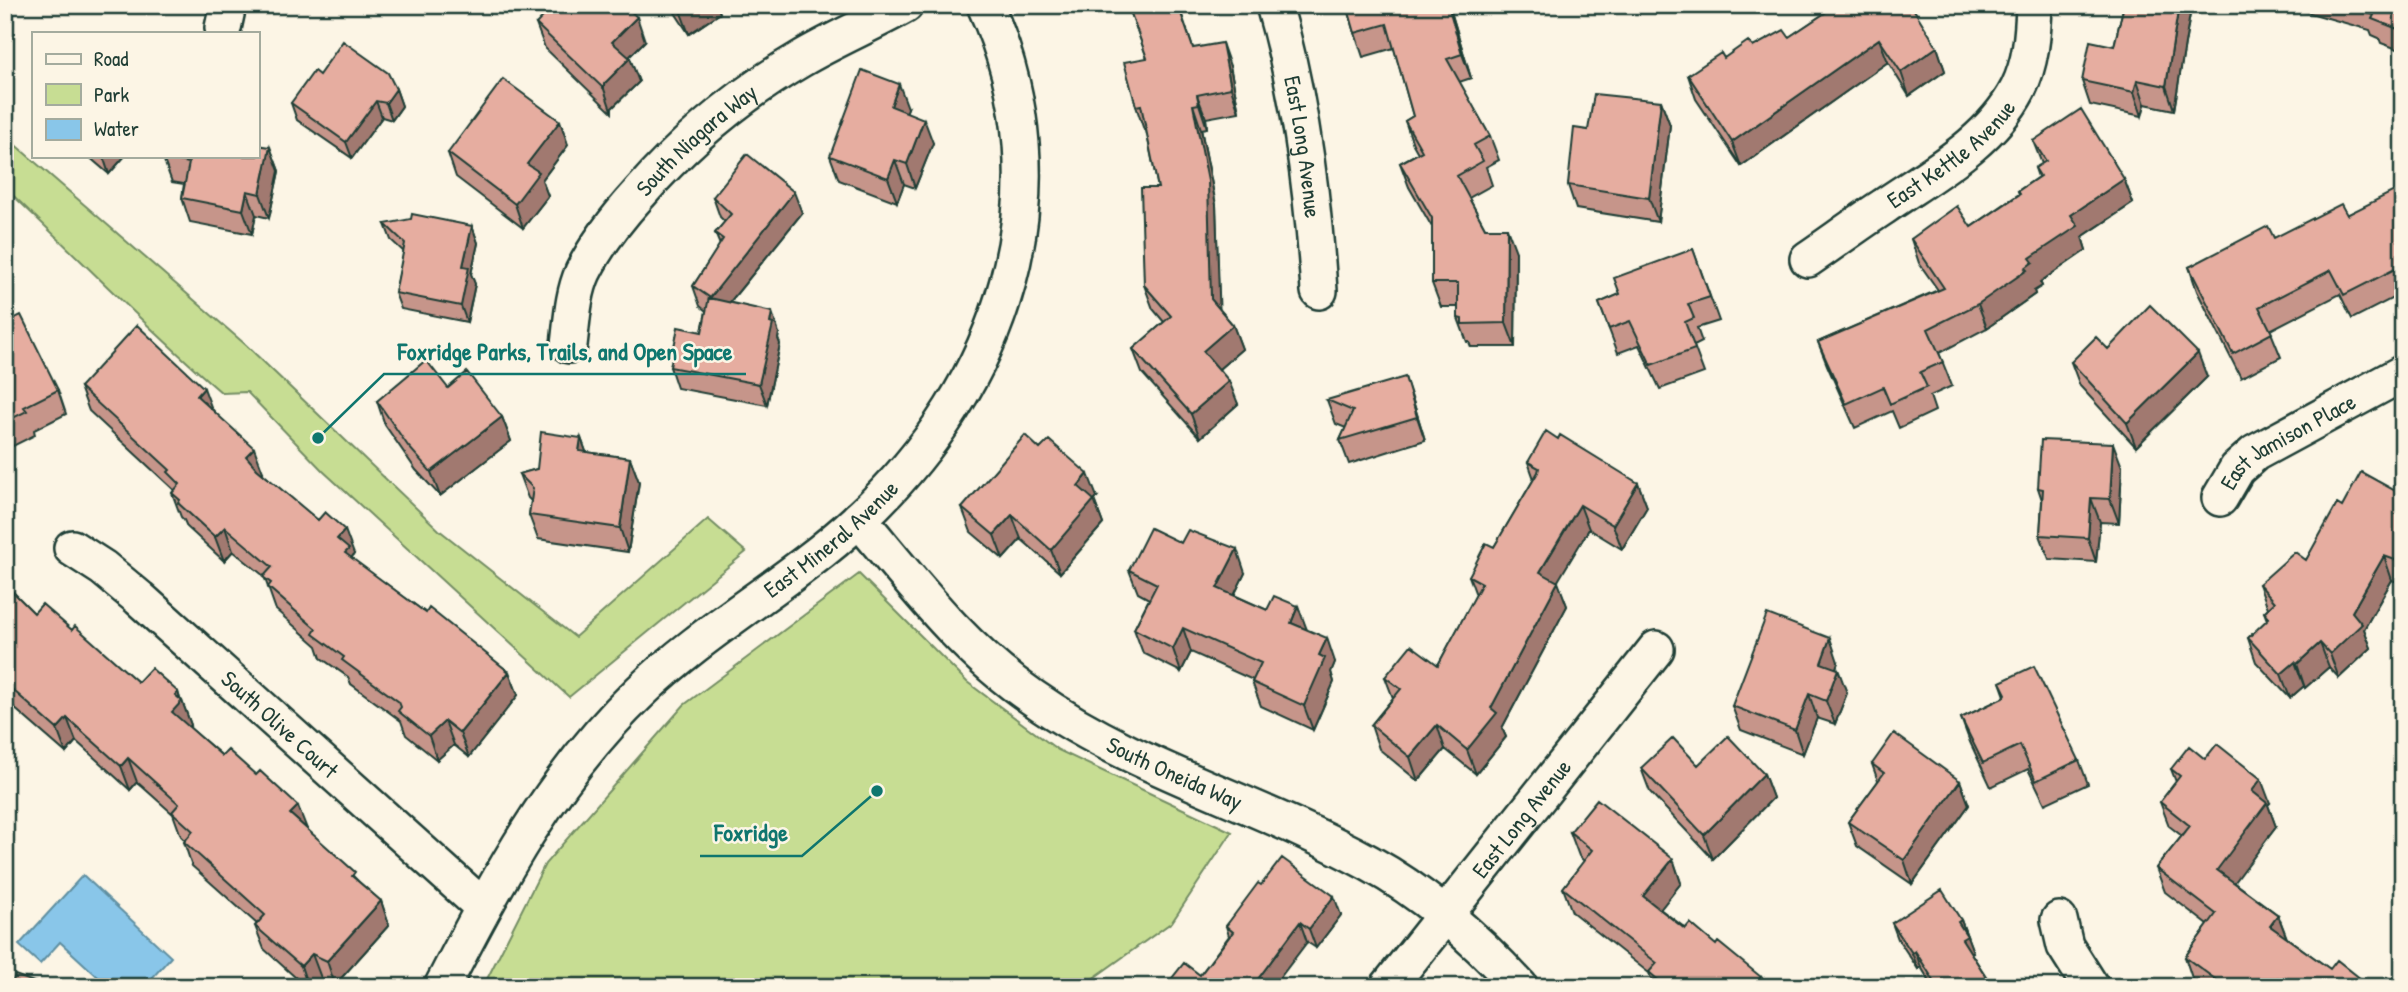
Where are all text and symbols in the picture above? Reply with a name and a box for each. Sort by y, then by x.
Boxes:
legend [32,32,259,158]
text: Road [94,44,128,73]
street label: East Long Avenue [1277,73,1329,219]
street label: South Niagara Way [628,76,763,202]
text: Park [94,80,129,109]
street label: East Kettle Avenue [1881,94,2022,215]
text: Water [94,114,139,143]
callout: Foxridge Parks, Trails, and Open Space [384,329,746,374]
text: Foxridge Parks, Trails, and Open Space [397,335,733,368]
street label: East Jamison Place [2212,386,2361,495]
street label: East Mineral Avenue [757,473,905,604]
street label: South Olive Court [215,663,346,786]
street label: South Oneida Way [1101,729,1248,817]
street label: East Long Avenue [1464,752,1578,884]
callout: Foxridge [700,811,802,856]
text: Foxridge [713,816,788,849]

